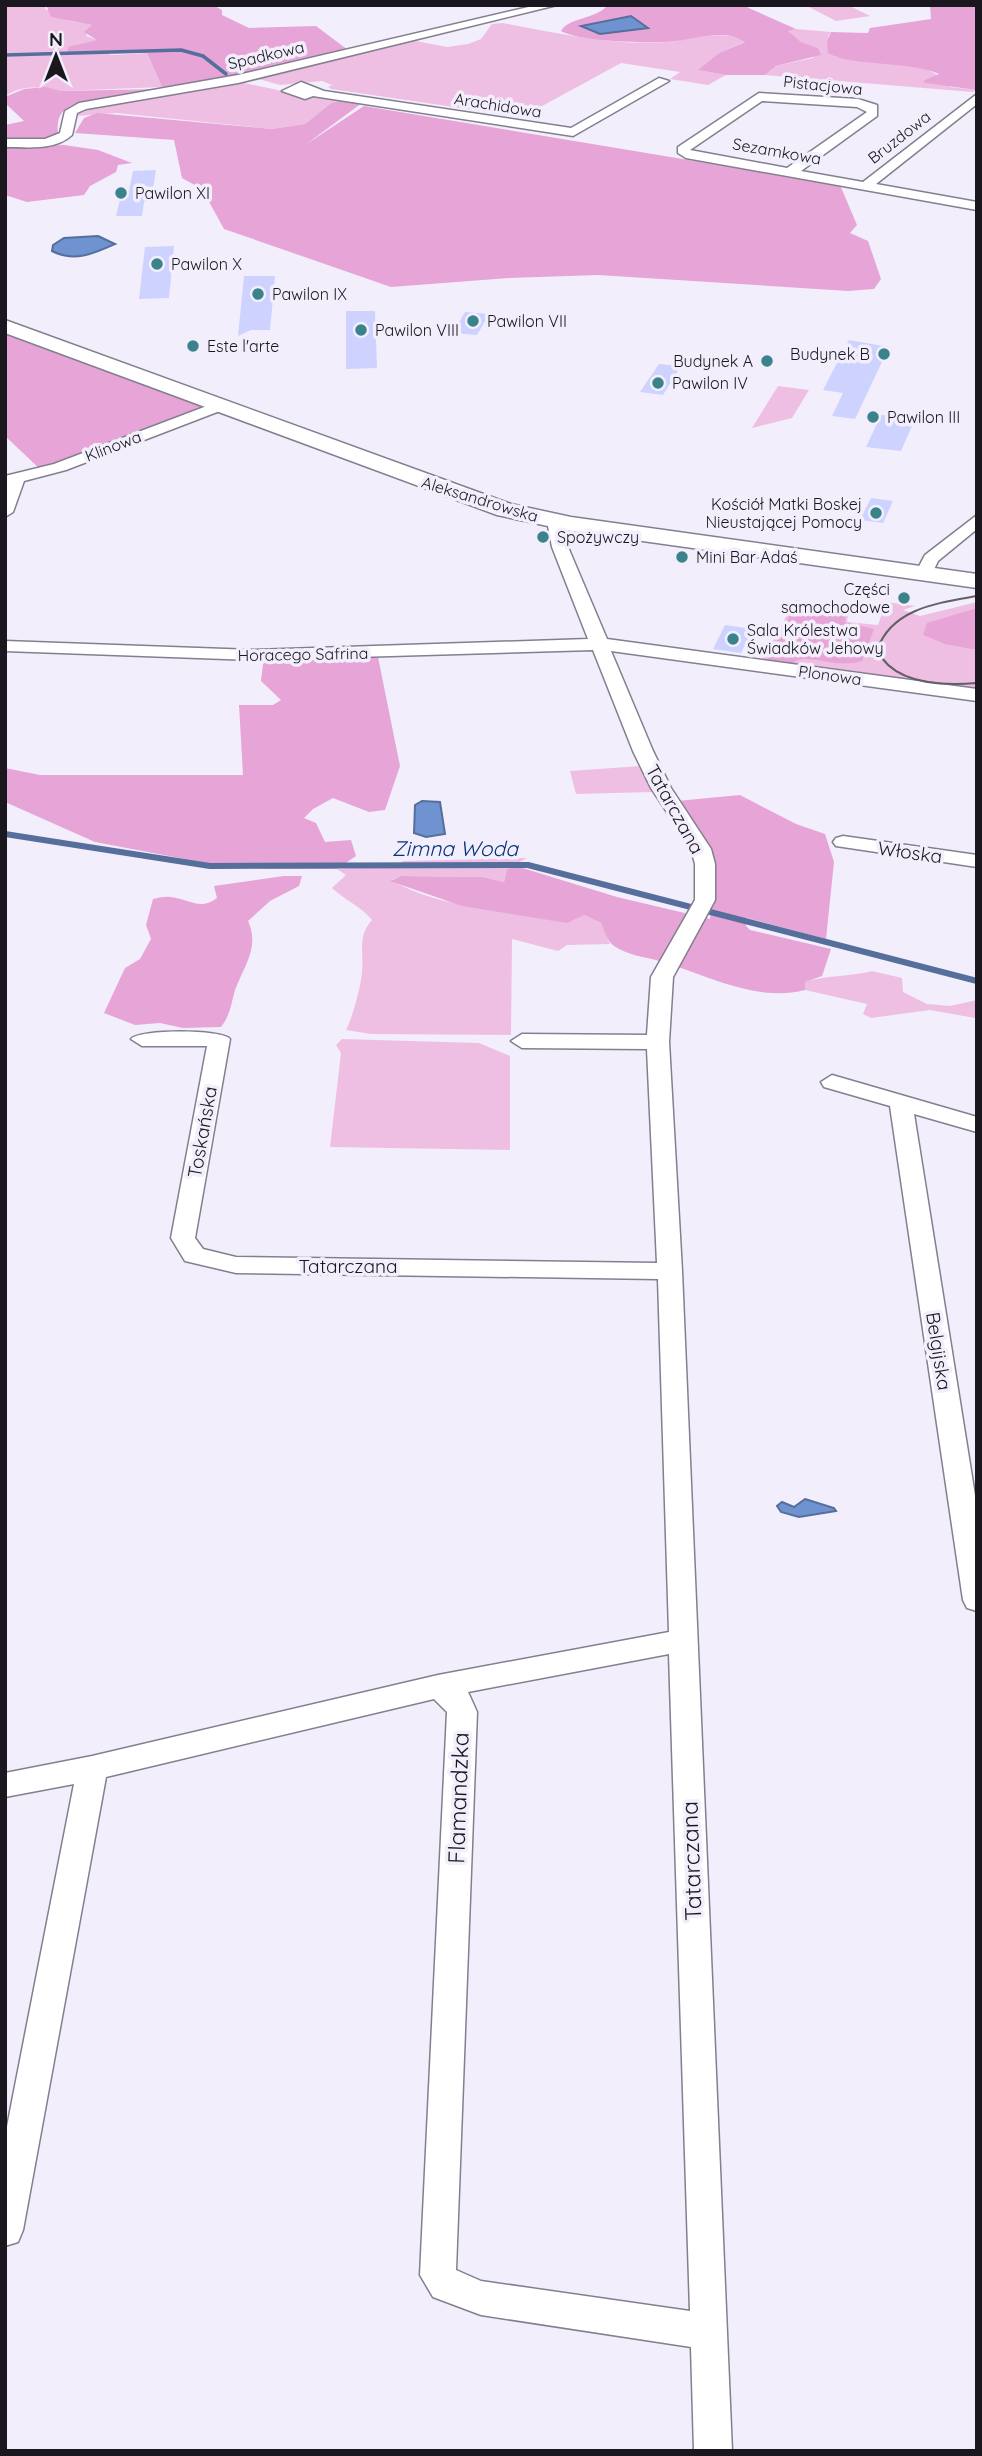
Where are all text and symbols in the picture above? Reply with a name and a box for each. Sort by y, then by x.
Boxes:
north arrow [21,21,91,91]
text: N [49,27,63,51]
street label: Spadkowa [226,37,306,73]
street label: Pistacjowa [782,71,864,99]
street label: Arachidowa [453,88,543,122]
street label: Bruzdowa [864,106,934,168]
street label: Sezamkowa [731,133,823,169]
place label: Pawilon XI [135,183,210,203]
marker: Pawilon XI [113,185,129,201]
place label: Pawilon X [171,254,242,274]
marker: Pawilon X [149,256,165,272]
place label: Pawilon IX [272,284,347,304]
marker: Pawilon IX [250,286,266,302]
place label: Pawilon VII [487,311,567,331]
marker: Pawilon VII [465,313,481,329]
place label: Pawilon VIII [375,320,459,340]
marker: Pawilon VIII [353,322,369,338]
place label: Este l'arte [207,336,279,356]
marker: Este l'arte [185,338,201,354]
place label: Budynek B [790,344,870,364]
marker: Budynek B [876,346,892,362]
place label: Budynek A [673,351,753,371]
marker: Budynek A [759,353,775,369]
place label: Pawilon IV [672,373,748,393]
marker: Pawilon IV [650,375,666,391]
place label: Pawilon III [887,407,960,427]
marker: Pawilon III [865,409,881,425]
street label: Klinowa [82,426,144,466]
street label: Aleksandrowska [419,472,541,526]
place label: Kościół Matki Boskej Nieustającej Pomocy [705,494,862,532]
marker: Kościół Matki Boskej Nieustającej Pomocy [868,505,884,521]
place label: Spożywczy [557,527,639,547]
marker: Spożywczy [535,529,551,545]
place label: Mini Bar Adaś [696,547,798,567]
marker: Mini Bar Adaś [674,549,690,565]
place label: Części samochodowe [781,579,890,617]
marker: Części samochodowe [896,590,912,606]
place label: Sala Królestwa Świadków Jehowy [747,620,884,658]
marker: Sala Królestwa Świadków Jehowy [725,631,741,647]
street label: Horacego Safrina [237,643,369,665]
street label: Plonowa [797,661,863,689]
street label: Tatarczana [641,760,709,858]
water label: Zimna Woda [392,835,519,861]
street label: Włoska [876,836,944,868]
street label: Toskańska [182,1084,222,1180]
street label: Tatarczana [299,1254,397,1278]
street label: Belgijska [921,1310,957,1392]
street label: Flamandzka [441,1732,475,1864]
street label: Tatarczana [674,1801,708,1921]

